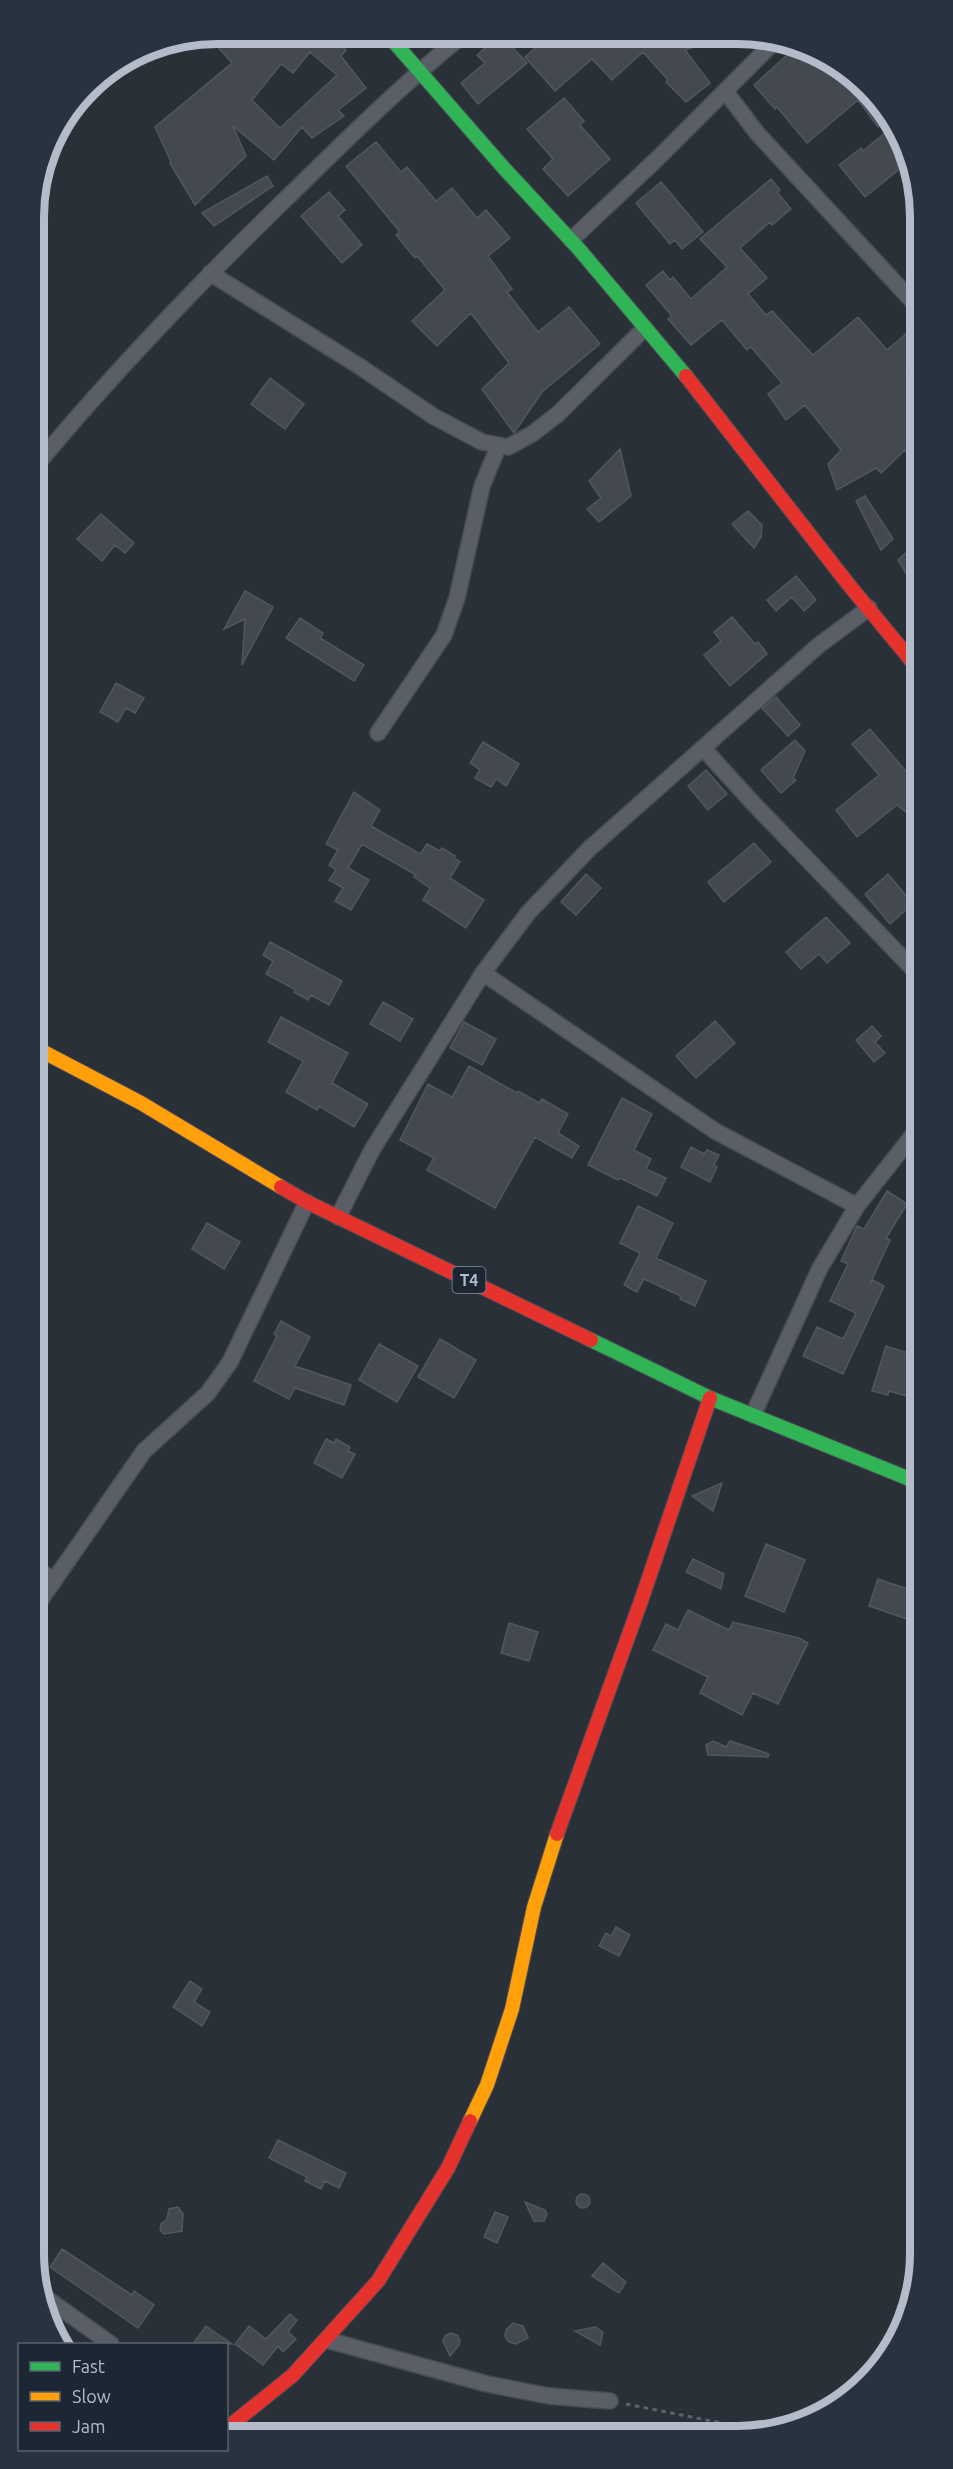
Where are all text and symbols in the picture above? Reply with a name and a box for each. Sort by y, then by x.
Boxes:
road number: T4 [452,1267,486,1293]
legend [18,2343,228,2451]
text: Fast [72,2356,105,2376]
text: Slow [72,2386,111,2406]
text: Jam [72,2416,106,2436]

